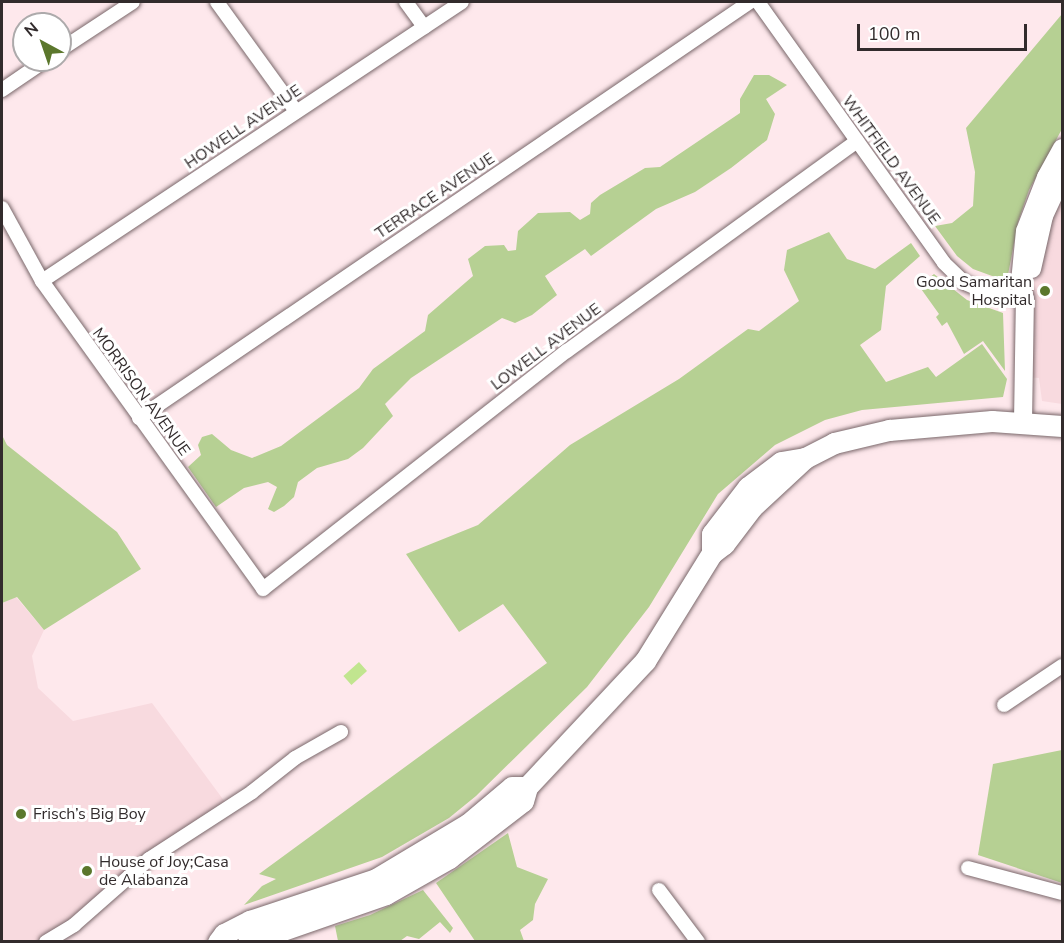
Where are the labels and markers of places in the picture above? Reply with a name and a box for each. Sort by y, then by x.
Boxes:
place label: Good Samaritan Hospital [916,272,1032,310]
marker: Good Samaritan Hospital [1036,282,1054,300]
place label: Frisch’s Big Boy [33,804,146,824]
marker: Frisch’s Big Boy [14,807,28,821]
place label: House of Joy;Casa de Alabanza [99,852,229,890]
marker: House of Joy;Casa de Alabanza [80,864,94,878]

